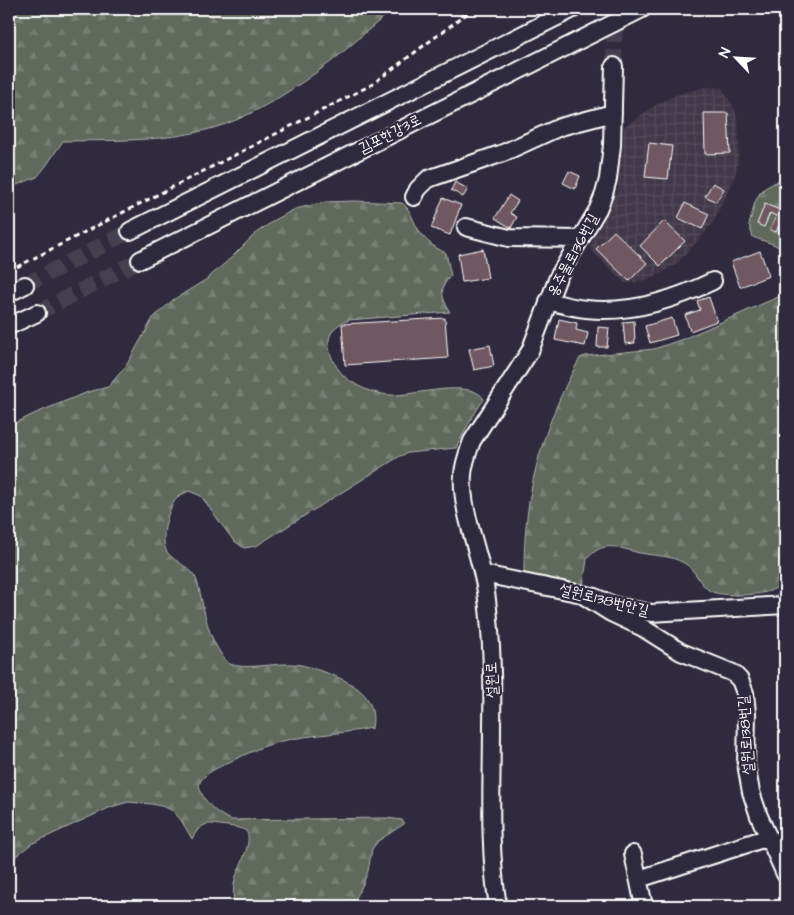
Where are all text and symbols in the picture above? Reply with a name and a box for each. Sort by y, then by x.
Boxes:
north arrow [712,32,762,82]
text: N [714,45,736,61]
street label: 김포한강3로 [355,109,425,159]
street label: 옹주물로136번길 [542,210,604,300]
street label: 설원로138번안길 [557,579,651,621]
street label: 설원로 [481,662,503,698]
street label: 설원로138번길 [733,695,759,775]

